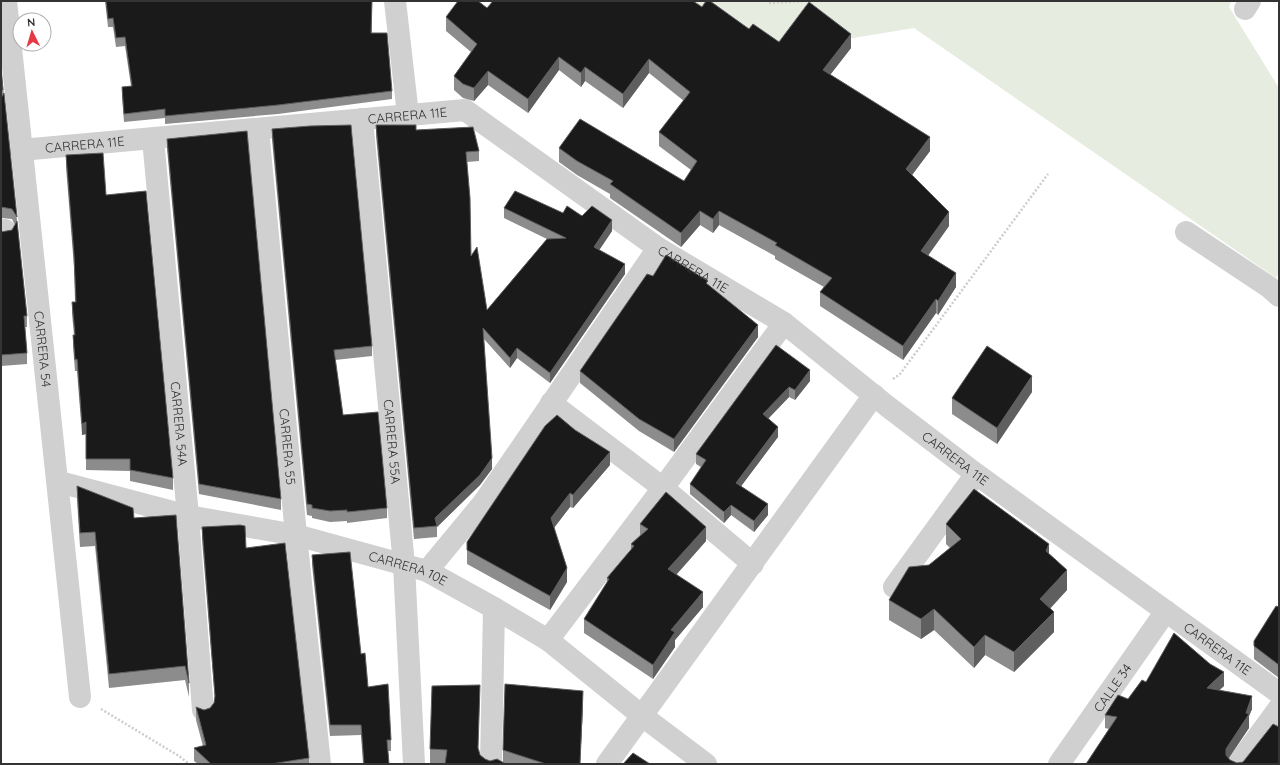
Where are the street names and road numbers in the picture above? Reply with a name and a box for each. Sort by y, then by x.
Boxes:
street label: CARRERA 11E [367,104,448,127]
street label: CARRERA 11E [44,133,125,156]
street label: CARRERA 11E [655,242,731,296]
street label: CARRERA 54 [31,310,55,388]
street label: CARRERA 54A [168,381,191,467]
street label: CARRERA 55A [380,398,404,485]
street label: CARRERA 55 [276,408,299,486]
street label: CARRERA 11E [919,428,992,489]
street label: CARRERA 10E [367,547,450,589]
street label: CARRERA 11E [1181,619,1254,678]
street label: CALLE 34 [1090,660,1135,715]

